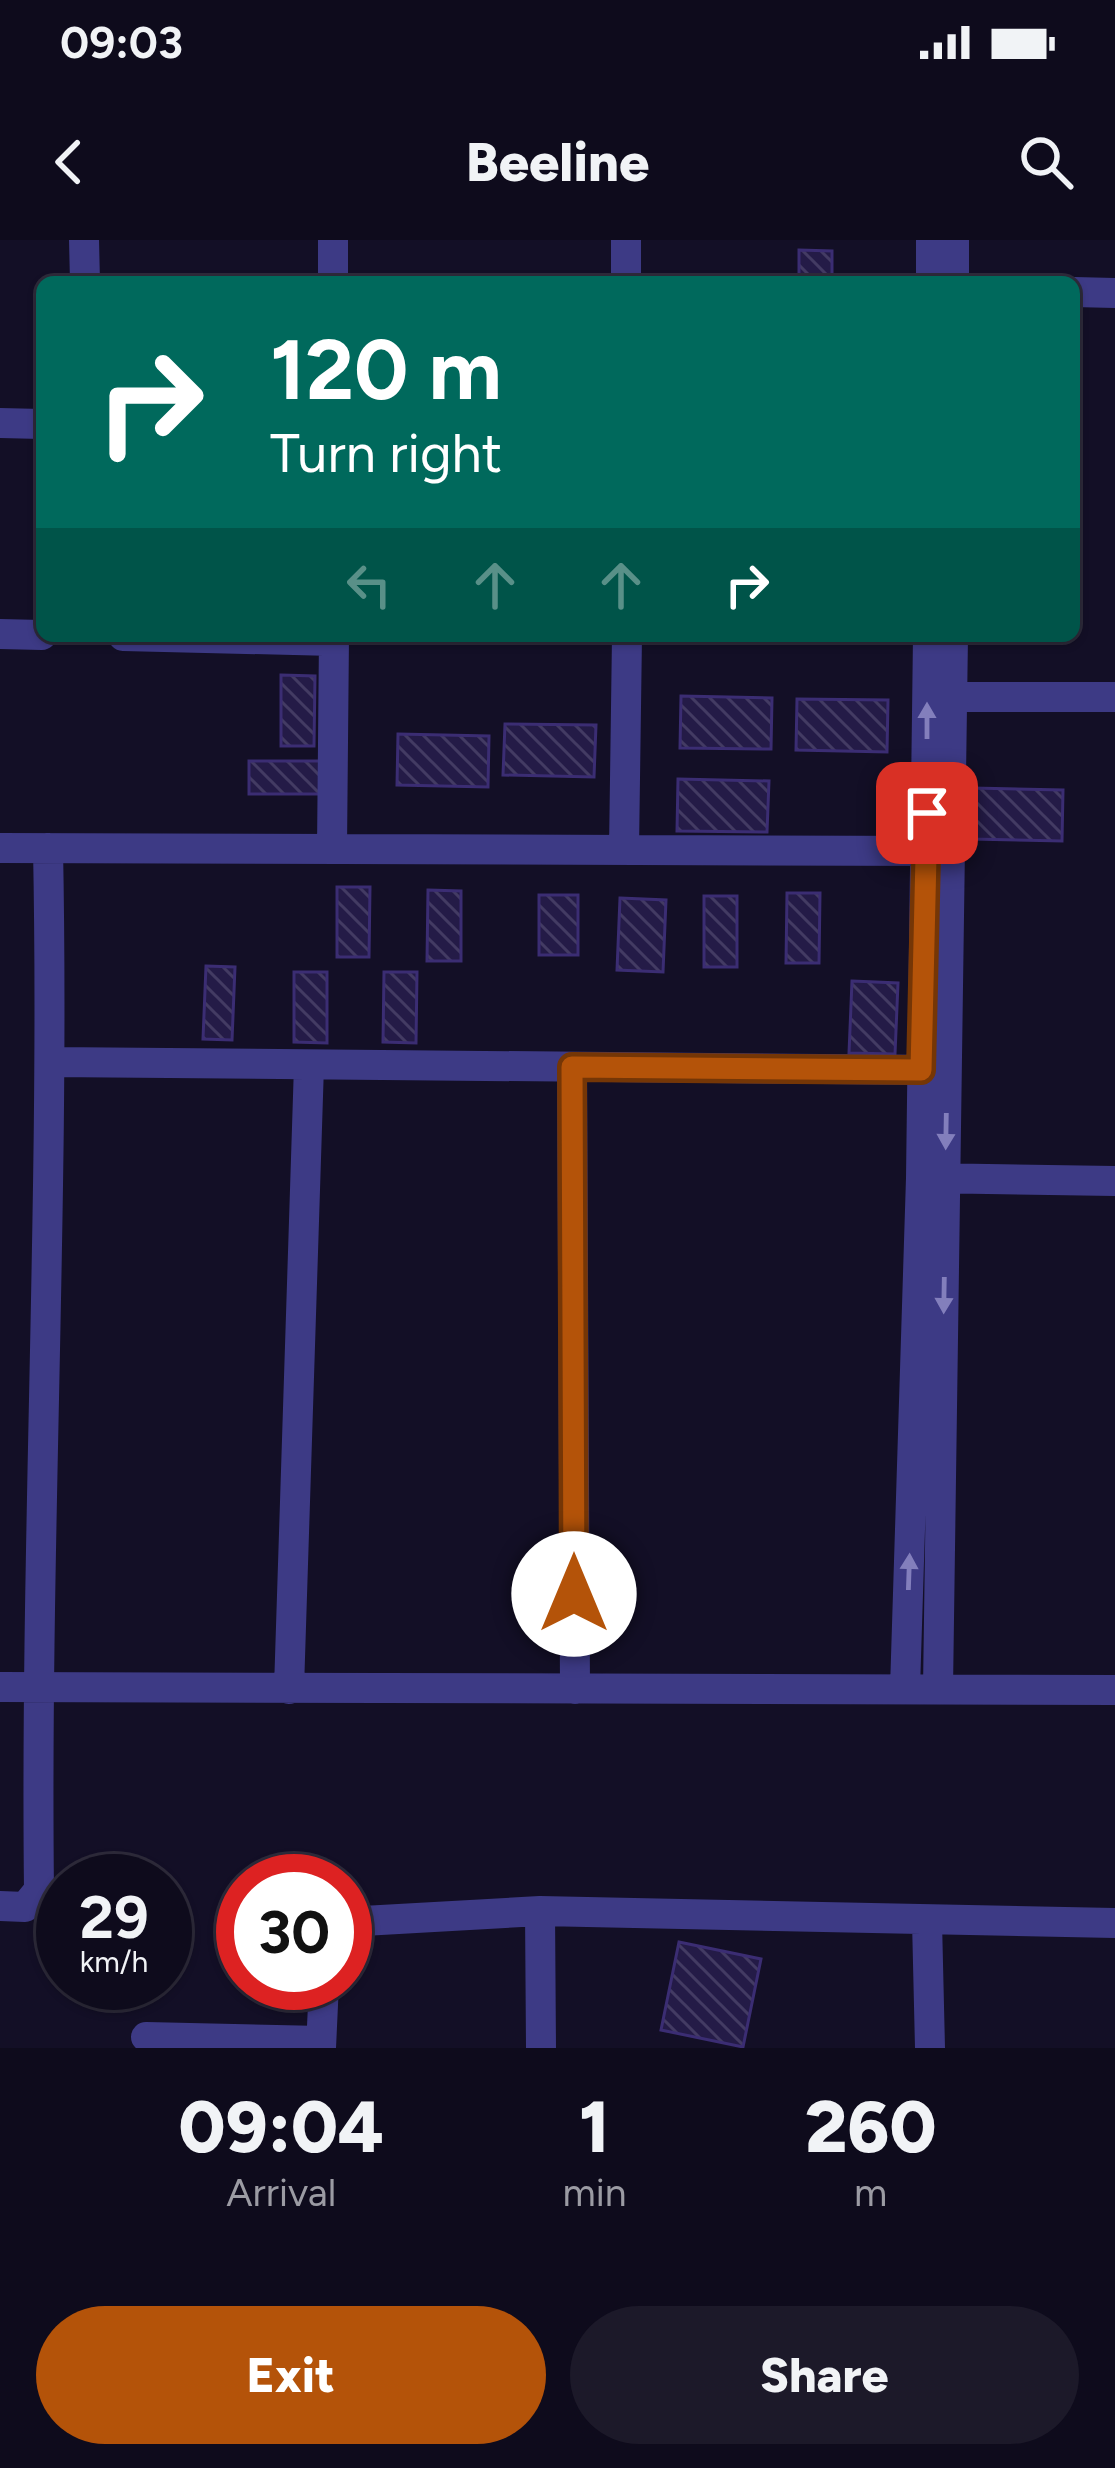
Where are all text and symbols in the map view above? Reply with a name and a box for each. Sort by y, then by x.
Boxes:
text: 09:03 [60,15,183,69]
icon: back [36,129,102,195]
icon: search [1013,129,1079,195]
text: Beeline [466,130,649,195]
text: 120 m [270,319,502,420]
icon: right [72,324,228,480]
text: Turn right [270,421,502,486]
icon: left [336,552,402,618]
icon: ahead [462,552,528,618]
icon: ahead [588,552,654,618]
icon: right [714,552,780,618]
one-way arrow [917,701,937,739]
pin [876,762,978,864]
icon: arrive [894,780,960,846]
one-way arrow [936,1113,956,1151]
one-way arrow [934,1277,954,1315]
position arrow [511,1531,637,1657]
one-way arrow [899,1552,918,1590]
speed limit sign: 30 [216,1854,372,2010]
text: 29 [79,1881,149,1953]
text: km/h [80,1943,148,1980]
text: 09:04 [179,2084,384,2170]
text: 1 [579,2084,610,2170]
text: 260 [805,2084,936,2170]
text: Arrival [226,2169,336,2216]
text: min [562,2169,626,2216]
text: m [854,2169,887,2216]
button: Exit [36,2306,546,2444]
button: Share [570,2306,1079,2444]

